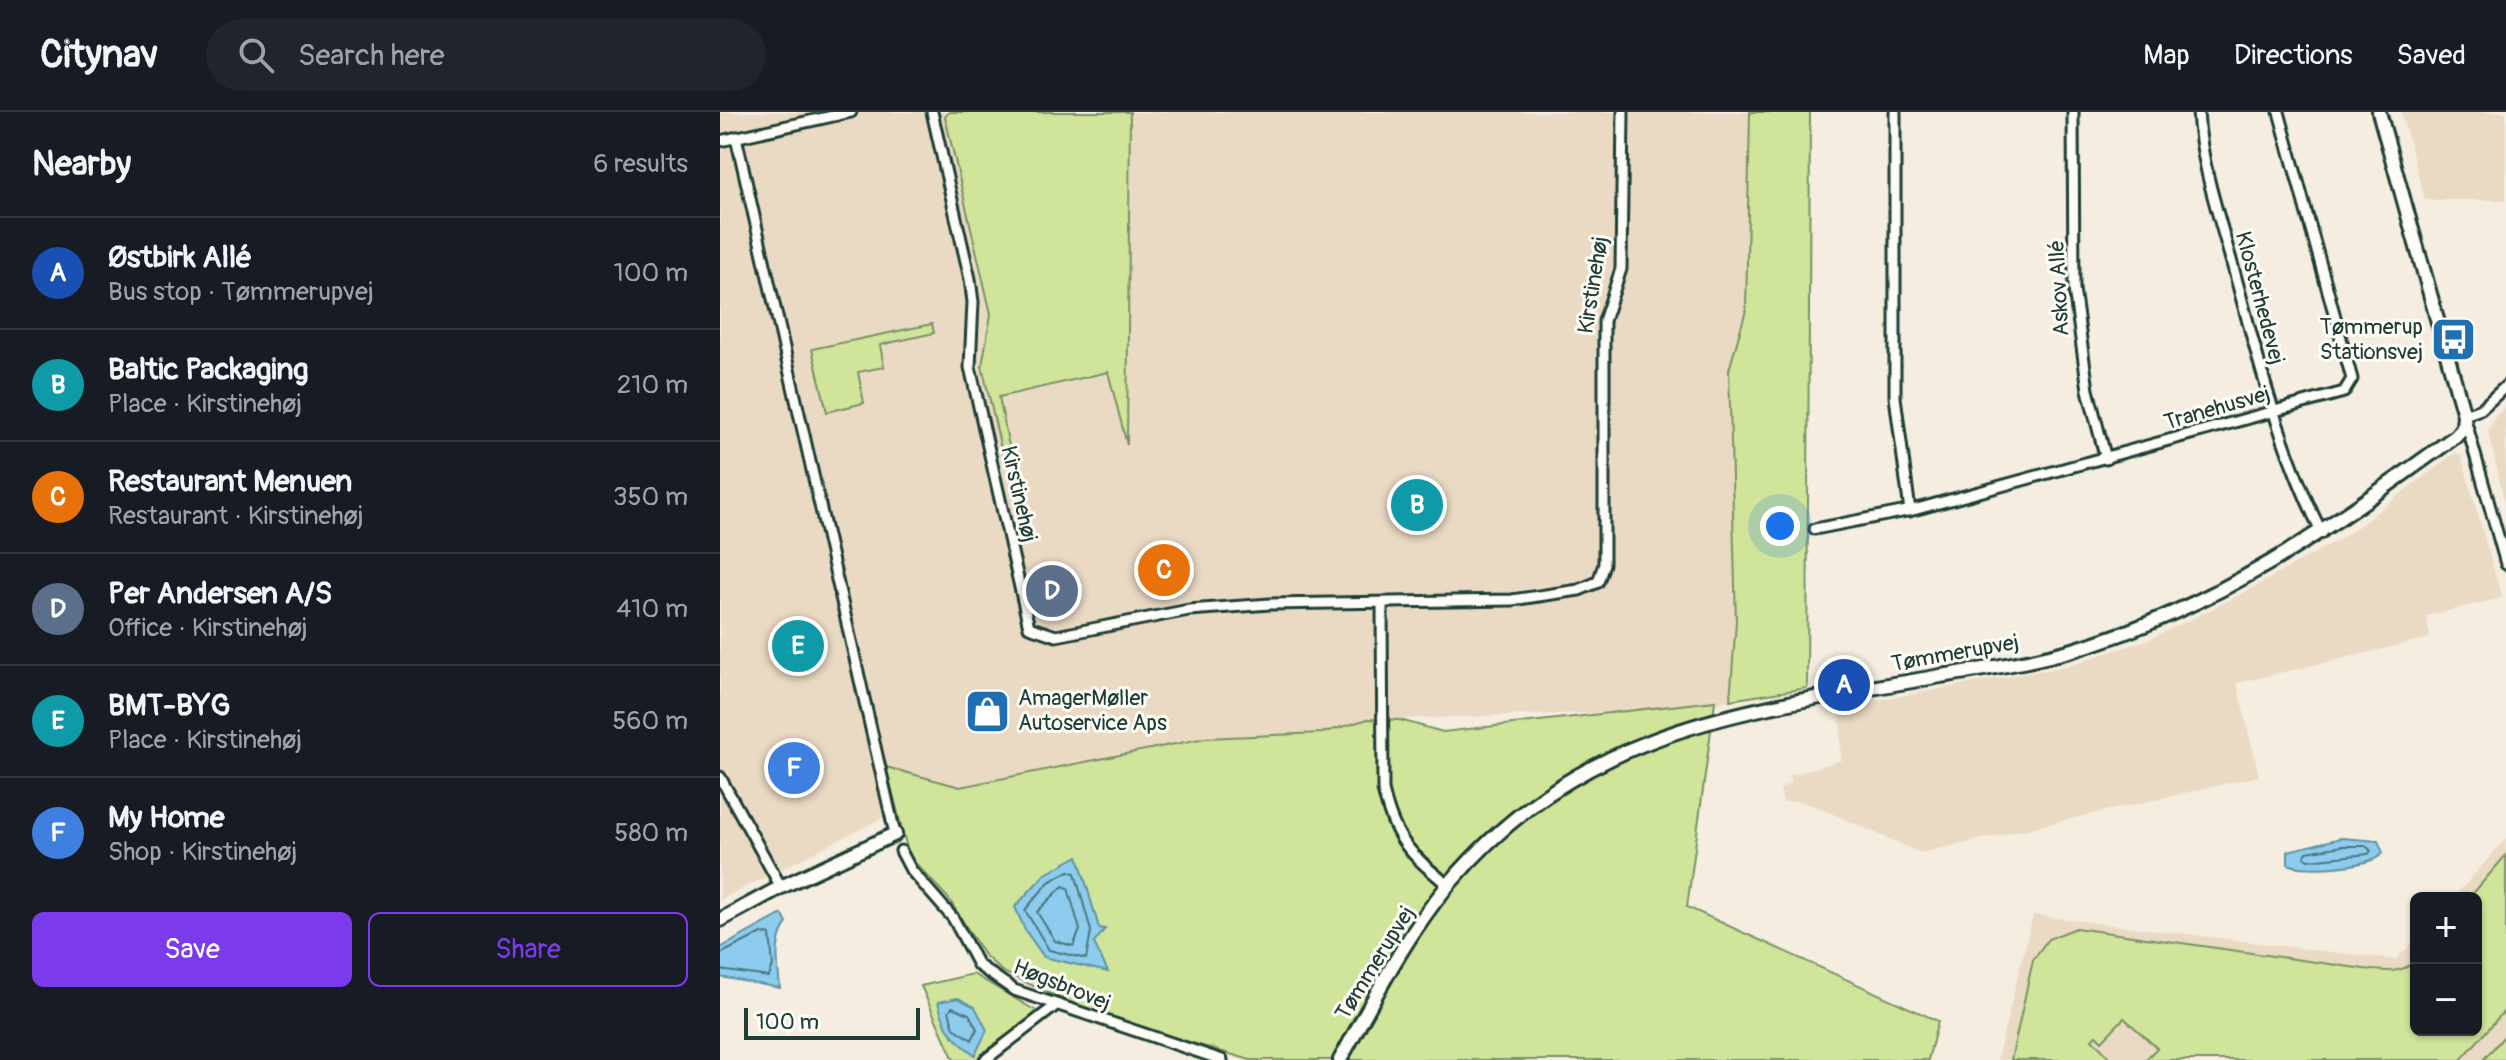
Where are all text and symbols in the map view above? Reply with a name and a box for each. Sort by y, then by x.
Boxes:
search box [206,19,766,91]
text: Citynav [40,31,158,79]
icon: search [234,33,278,77]
text: Search here [298,37,445,74]
text: Map [2143,38,2190,73]
text: Directions [2234,38,2353,73]
text: Saved [2397,38,2466,73]
text: Nearby [32,143,131,186]
text: 6 results [593,148,688,180]
street label: Klosterhedevej [2229,228,2291,368]
street label: Kirstinehøj [1572,234,1614,336]
text: Østbirk Allé [108,239,252,276]
street label: Askov Allé [2043,239,2075,337]
text: A [50,257,66,289]
text: 100 m [614,257,688,289]
text: Bus stop · Tømmerupvej [108,276,374,308]
place label: Tømmerup Stationsvej [2320,313,2423,366]
bus stop icon: Tømmerup Stationsvej [2430,316,2478,364]
text: Baltic Packaging [108,351,308,388]
text: B [51,369,65,401]
text: 210 m [617,369,688,401]
street label: Tranehusvej [2161,379,2273,437]
text: Place · Kirstinehøj [108,388,302,420]
street label: Kirstinehøj [994,443,1044,545]
text: Restaurant Menuen [108,463,352,500]
pin: B [1391,475,1443,535]
text: C [50,481,66,513]
text: 350 m [613,481,688,513]
text: Restaurant · Kirstinehøj [108,500,364,532]
your location [1760,506,1800,546]
pin: C [1138,540,1190,600]
pin: D [1026,561,1078,621]
text: Per Andersen A/S [108,575,332,612]
text: D [50,593,66,625]
text: 410 m [616,593,688,625]
text: Office · Kirstinehøj [108,612,308,644]
pin: E [772,616,824,676]
street label: Tømmerupvej [1889,628,2021,678]
pin: A [1818,655,1870,715]
place label: AmagerMøller Autoservice Aps [1018,684,1167,737]
text: BMT-BYG [108,687,230,724]
shop icon: AmagerMøller Autoservice Aps [963,687,1011,735]
text: E [51,705,65,737]
text: 560 m [612,705,688,737]
text: Place · Kirstinehøj [108,724,302,756]
pin: F [768,738,820,798]
text: My Home [108,799,225,836]
text: F [50,817,66,849]
text: 580 m [614,817,688,849]
text: Shop · Kirstinehøj [108,836,297,868]
map controls [2410,892,2482,1036]
button: + [2410,892,2482,964]
street label: Tømmerupvej [1329,901,1421,1025]
button: Save [32,912,352,987]
button: Share [368,912,688,987]
street label: Høgsbrovej [1009,953,1115,1017]
button: − [2410,964,2482,1036]
scale bar [744,1004,920,1040]
text: 100 m [756,1008,819,1036]

